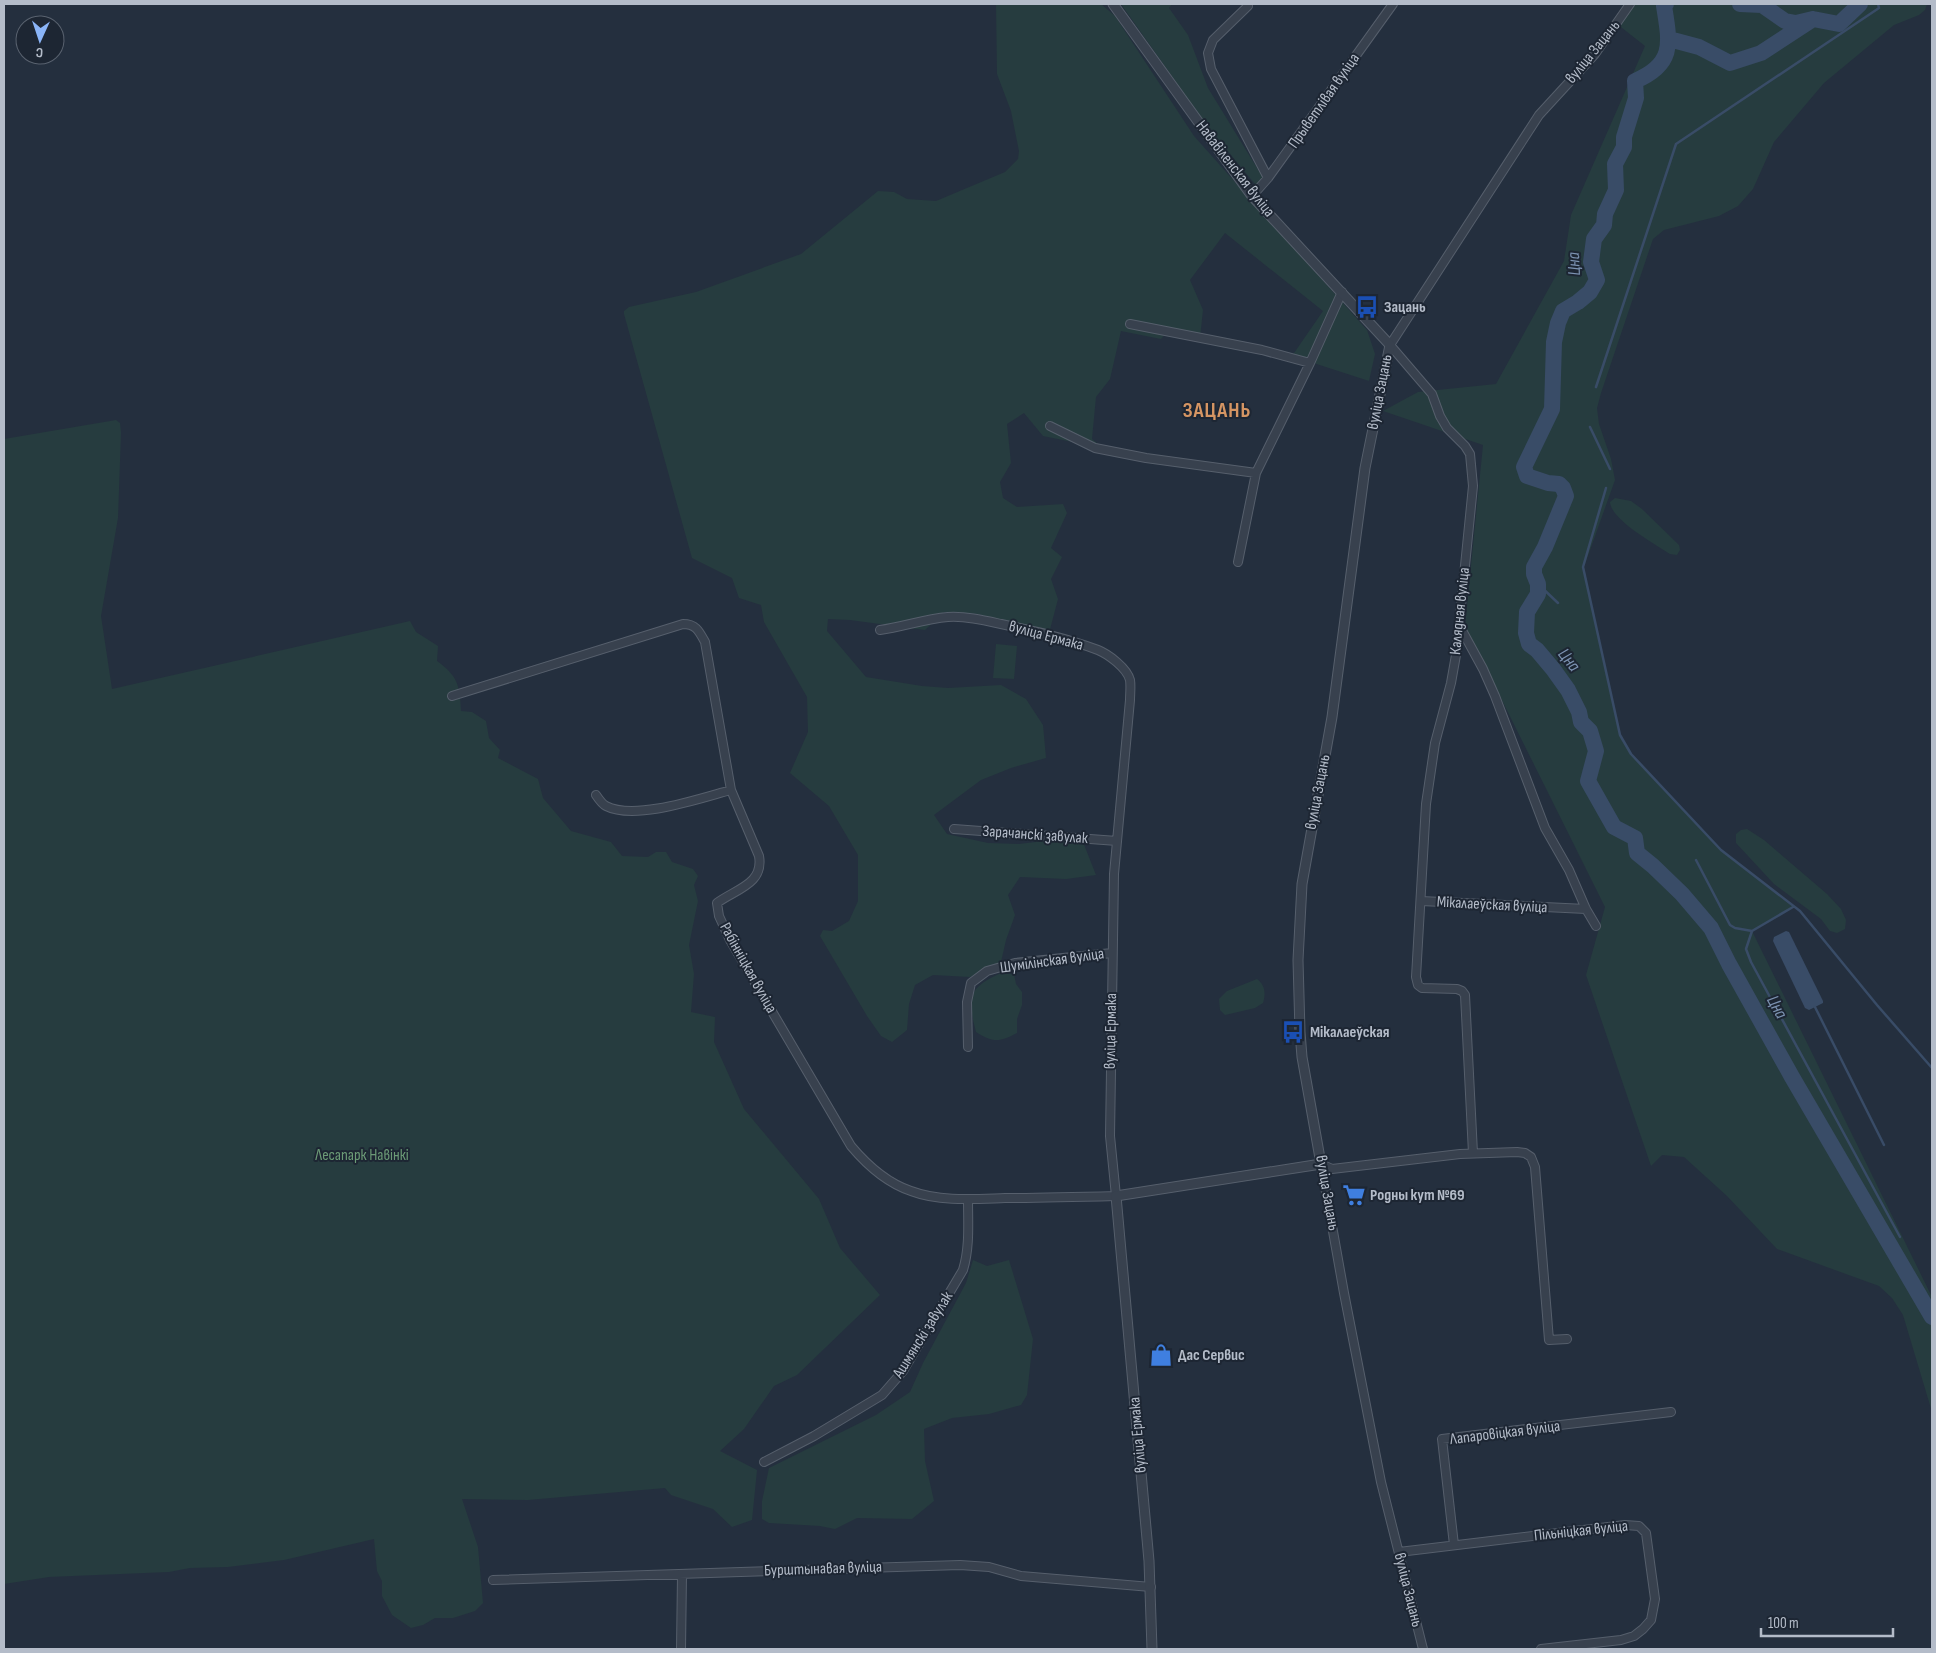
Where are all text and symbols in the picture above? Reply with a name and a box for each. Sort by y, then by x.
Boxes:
north arrow [15,15,65,65]
street label: вуліца Зацань [1562,16,1624,88]
text: С [35,44,43,61]
street label: Прыветлівая вуліца [1284,50,1364,152]
street label: Нававіленская вуліца [1191,117,1279,221]
water label: Цна [1563,251,1585,276]
bus stop icon: Зацань [1354,294,1380,320]
place label: Зацань [1384,298,1426,317]
street label: вуліца Зацань [1363,353,1397,431]
district label: ЗАЦАНЬ [1183,398,1251,423]
street label: Калядная вуліца [1446,566,1474,656]
street label: вуліца Ермака [1007,617,1085,655]
water label: Цна [1553,644,1585,676]
street label: вуліца Зацань [1301,753,1335,831]
street label: Зарачанскі завулак [982,822,1089,848]
street label: Мікалаеўская вуліца [1436,893,1548,917]
street label: Рабінніцкая вуліца [715,919,781,1017]
street label: Шумілінская вуліца [999,944,1105,978]
water label: Цна [1762,992,1792,1023]
street label: вуліца Ермака [1101,993,1121,1069]
bus stop icon: Мікалаеўская [1280,1019,1306,1045]
place label: Мікалаеўская [1310,1023,1390,1042]
park label: Лесапарк Навінкі [314,1146,409,1165]
street label: вуліца Зацань [1311,1154,1343,1232]
supermarket icon: Родны кут №69 [1341,1182,1367,1208]
place label: Родны кут №69 [1370,1186,1465,1205]
street label: Ашмянскі завулак [888,1287,958,1383]
shop icon: Дас Сервис [1148,1342,1174,1368]
place label: Дас Сервис [1178,1346,1245,1365]
street label: вуліца Ермака [1125,1396,1151,1474]
street label: Лапаровіцкая вуліца [1448,1417,1561,1449]
street label: Пільніцкая вуліца [1533,1517,1629,1545]
street label: вуліца Зацань [1390,1551,1426,1629]
street label: Бурштынавая вуліца [764,1557,882,1581]
scale bar [1761,1606,1894,1638]
text: 100 m [1768,1614,1799,1633]

